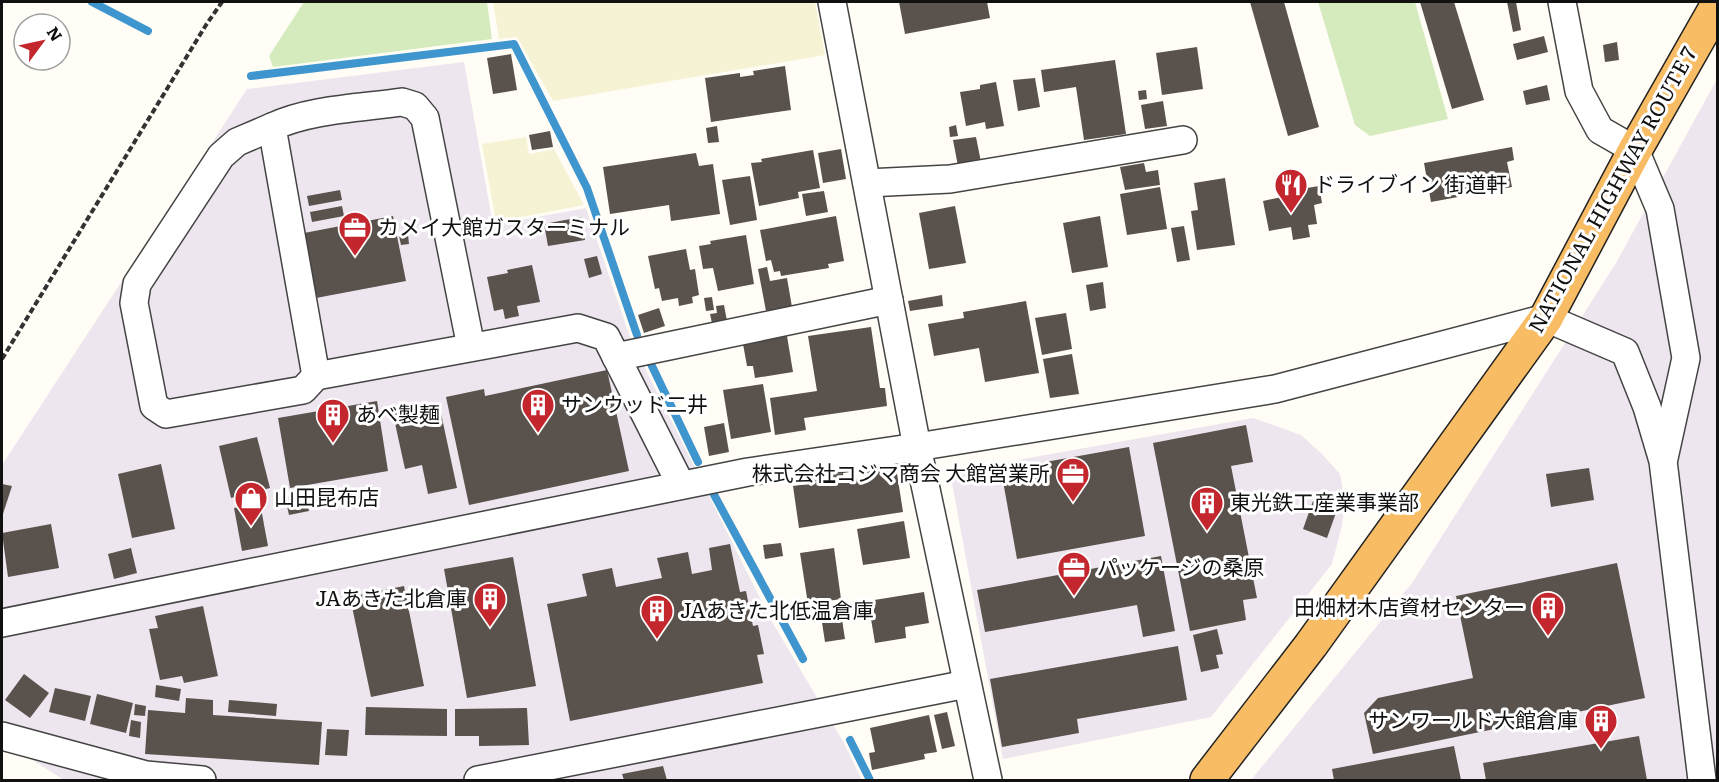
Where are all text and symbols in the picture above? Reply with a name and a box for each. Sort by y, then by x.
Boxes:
north arrow [12,12,72,72]
text: N [42,21,69,45]
street label: NATIONAL HIGHWAY ROUTE 7 [1519,40,1703,338]
restaurant icon: ドライブイン 街道軒 [1273,167,1309,214]
place label: ドライブイン 街道軒 [1314,167,1507,198]
office icon: カメイ大館ガスターミナル [337,210,373,257]
place label: カメイ大館ガスターミナル [378,210,630,241]
building icon: サンウッド二井 [520,387,556,434]
place label: サンウッド二井 [561,387,708,418]
building icon: あべ製麺 [315,397,351,444]
place label: あべ製麺 [356,397,440,428]
place label: 株式会社コジマ商会 大館営業所 [752,456,1050,487]
office icon: 株式会社コジマ商会 大館営業所 [1055,456,1091,503]
shop icon: 山田昆布店 [233,480,269,527]
place label: 山田昆布店 [274,480,379,511]
building icon: 東光鉄工産業事業部 [1189,485,1225,532]
place label: 東光鉄工産業事業部 [1230,485,1419,516]
office icon: パッケージの桑原 [1056,550,1092,597]
place label: パッケージの桑原 [1097,550,1265,581]
place label: JAあきた北倉庫 [315,581,467,612]
building icon: JAあきた北倉庫 [472,581,508,628]
place label: 田畑材木店資材センター [1294,590,1525,621]
building icon: 田畑材木店資材センター [1530,590,1566,637]
building icon: JAあきた北低温倉庫 [639,593,675,640]
place label: JAあきた北低温倉庫 [680,593,874,624]
place label: サンワールド大館倉庫 [1368,703,1578,734]
building icon: サンワールド大館倉庫 [1583,703,1619,750]

